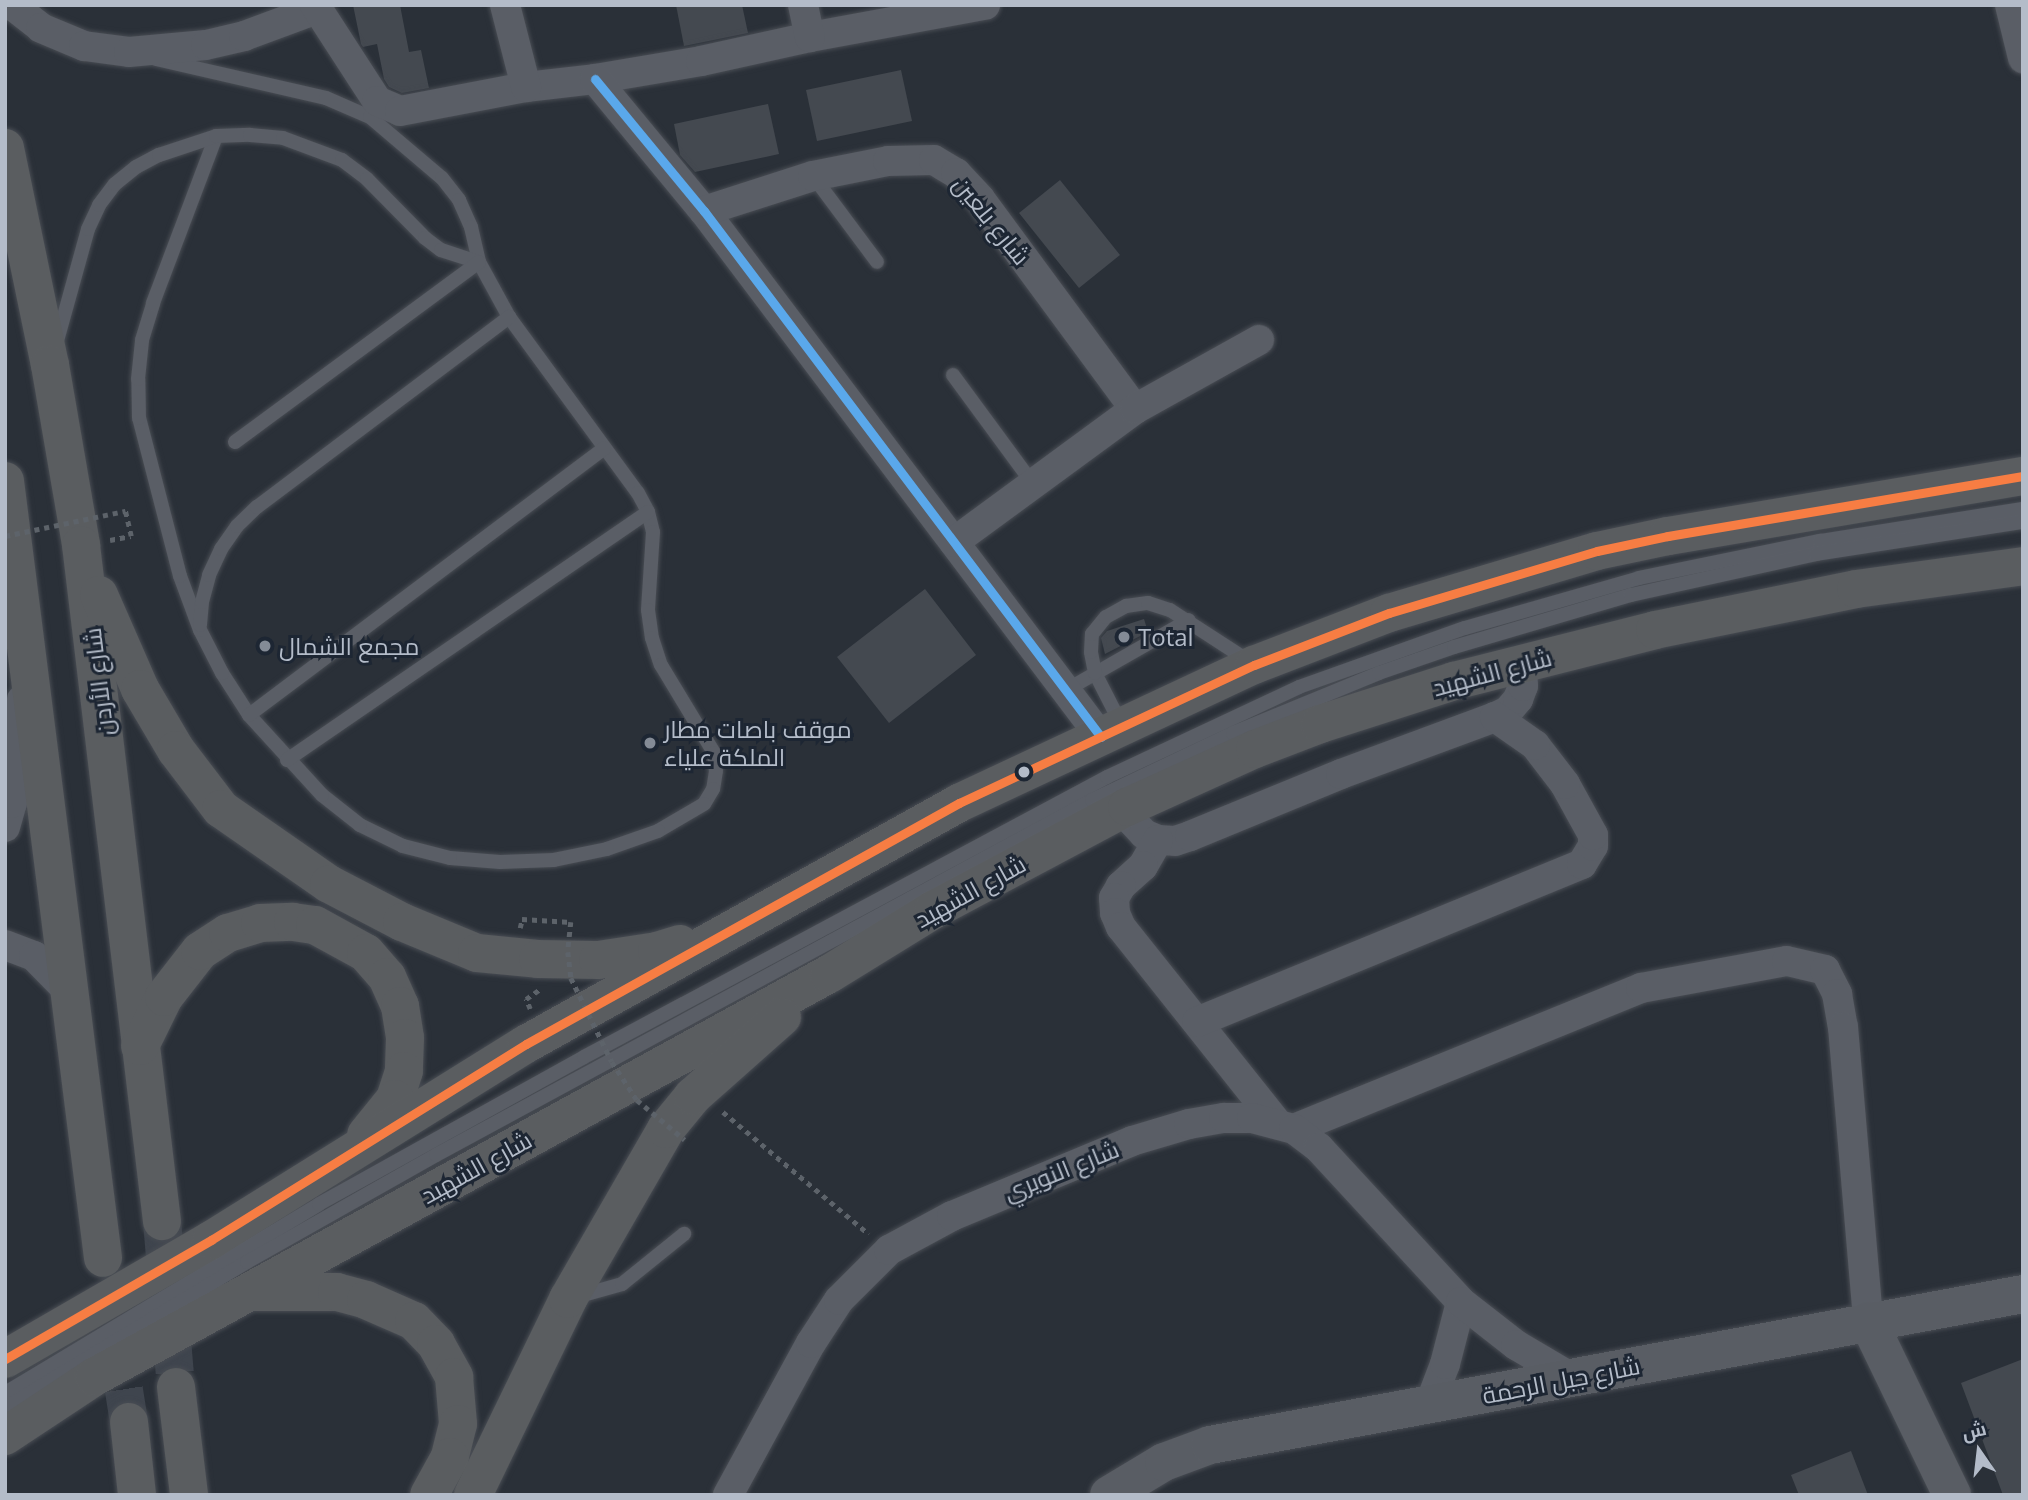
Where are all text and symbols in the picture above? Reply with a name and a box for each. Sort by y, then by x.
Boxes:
street label: شارع بلعين [948,170,1036,270]
place label: Total [1138,623,1194,651]
street label: شارع الأردن [77,626,119,738]
marker: Total [1116,629,1132,645]
place label: مجمع الشمال [279,632,419,660]
marker: مجمع الشمال [257,638,273,654]
street label: شارع الشهيد [1429,642,1555,702]
place label: موقف باصات مطار الملكة علياء [664,715,852,771]
marker: موقف باصات مطار الملكة علياء [642,735,658,751]
unlabelled marker [1017,765,1031,779]
street label: شارع الشهيد [910,849,1030,933]
street label: شارع الشهيد [416,1125,536,1209]
street label: شارع النويري [999,1134,1123,1206]
street label: شارع جبل الرحمة [1480,1351,1642,1409]
text: ش [1959,1415,1989,1446]
north arrow [1944,1416,2014,1486]

